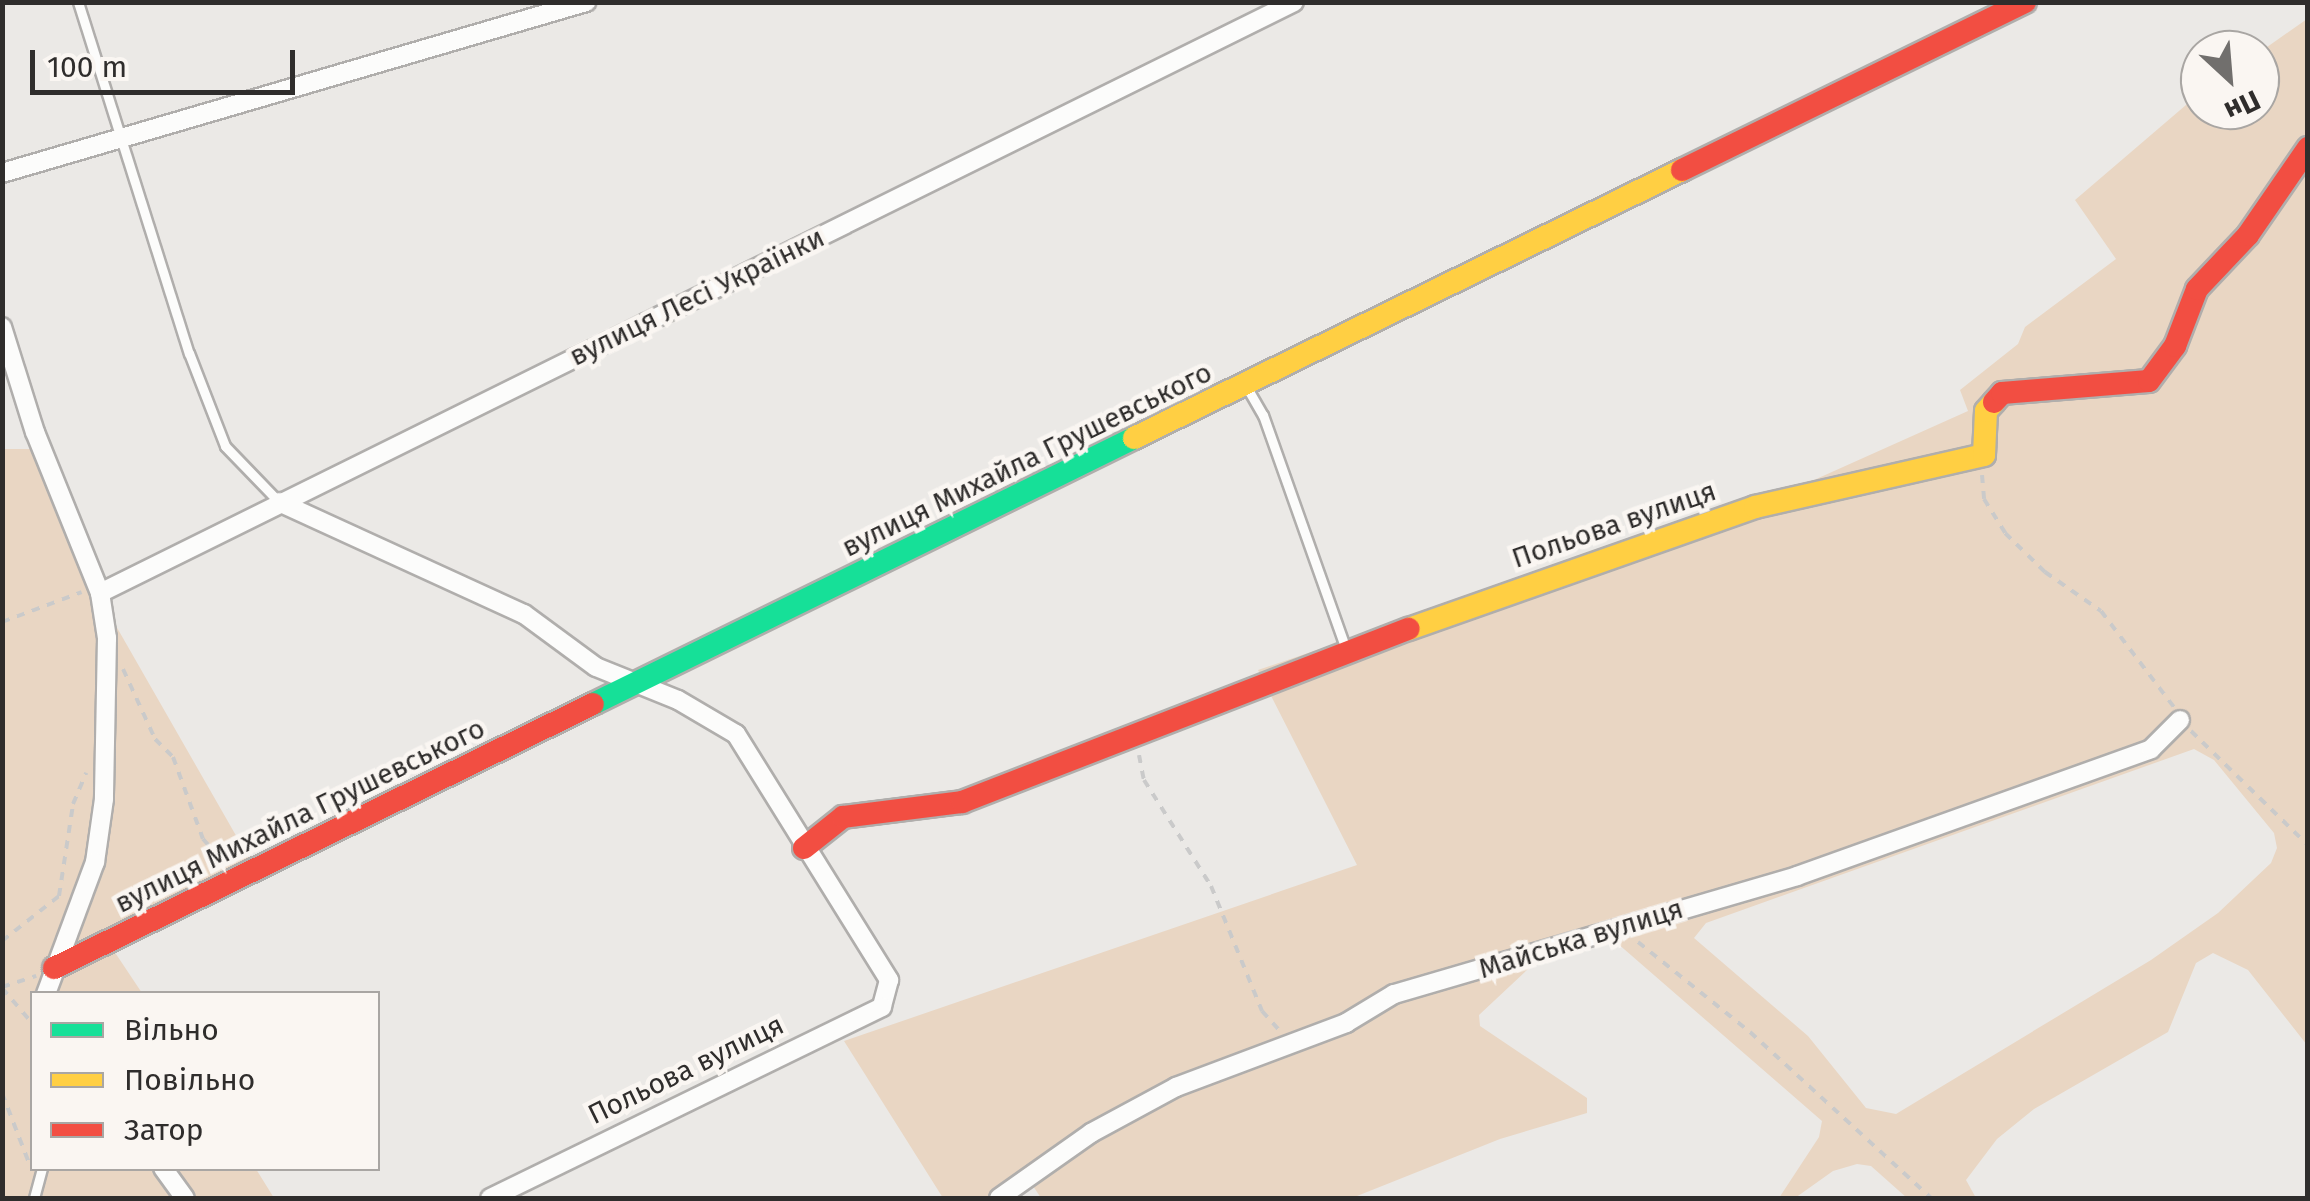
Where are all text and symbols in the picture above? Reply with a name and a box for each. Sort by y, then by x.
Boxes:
scale bar [35,30,300,92]
north arrow [2180,30,2280,130]
text: 100 m [47,49,127,85]
text: Пн [2220,83,2265,128]
street label: вулиця Лесі Українки [564,221,830,373]
street label: вулиця Михайла Грушевського [837,356,1217,564]
street label: Польова вулиця [1508,474,1720,576]
street label: вулиця Михайла Грушевського [110,712,490,920]
street label: Майська вулиця [1475,892,1687,986]
legend [30,991,380,1171]
street label: Польова вулиця [583,1008,789,1132]
text: Вільно [124,1012,219,1048]
text: Повільно [124,1062,255,1098]
text: Затор [124,1112,203,1148]

